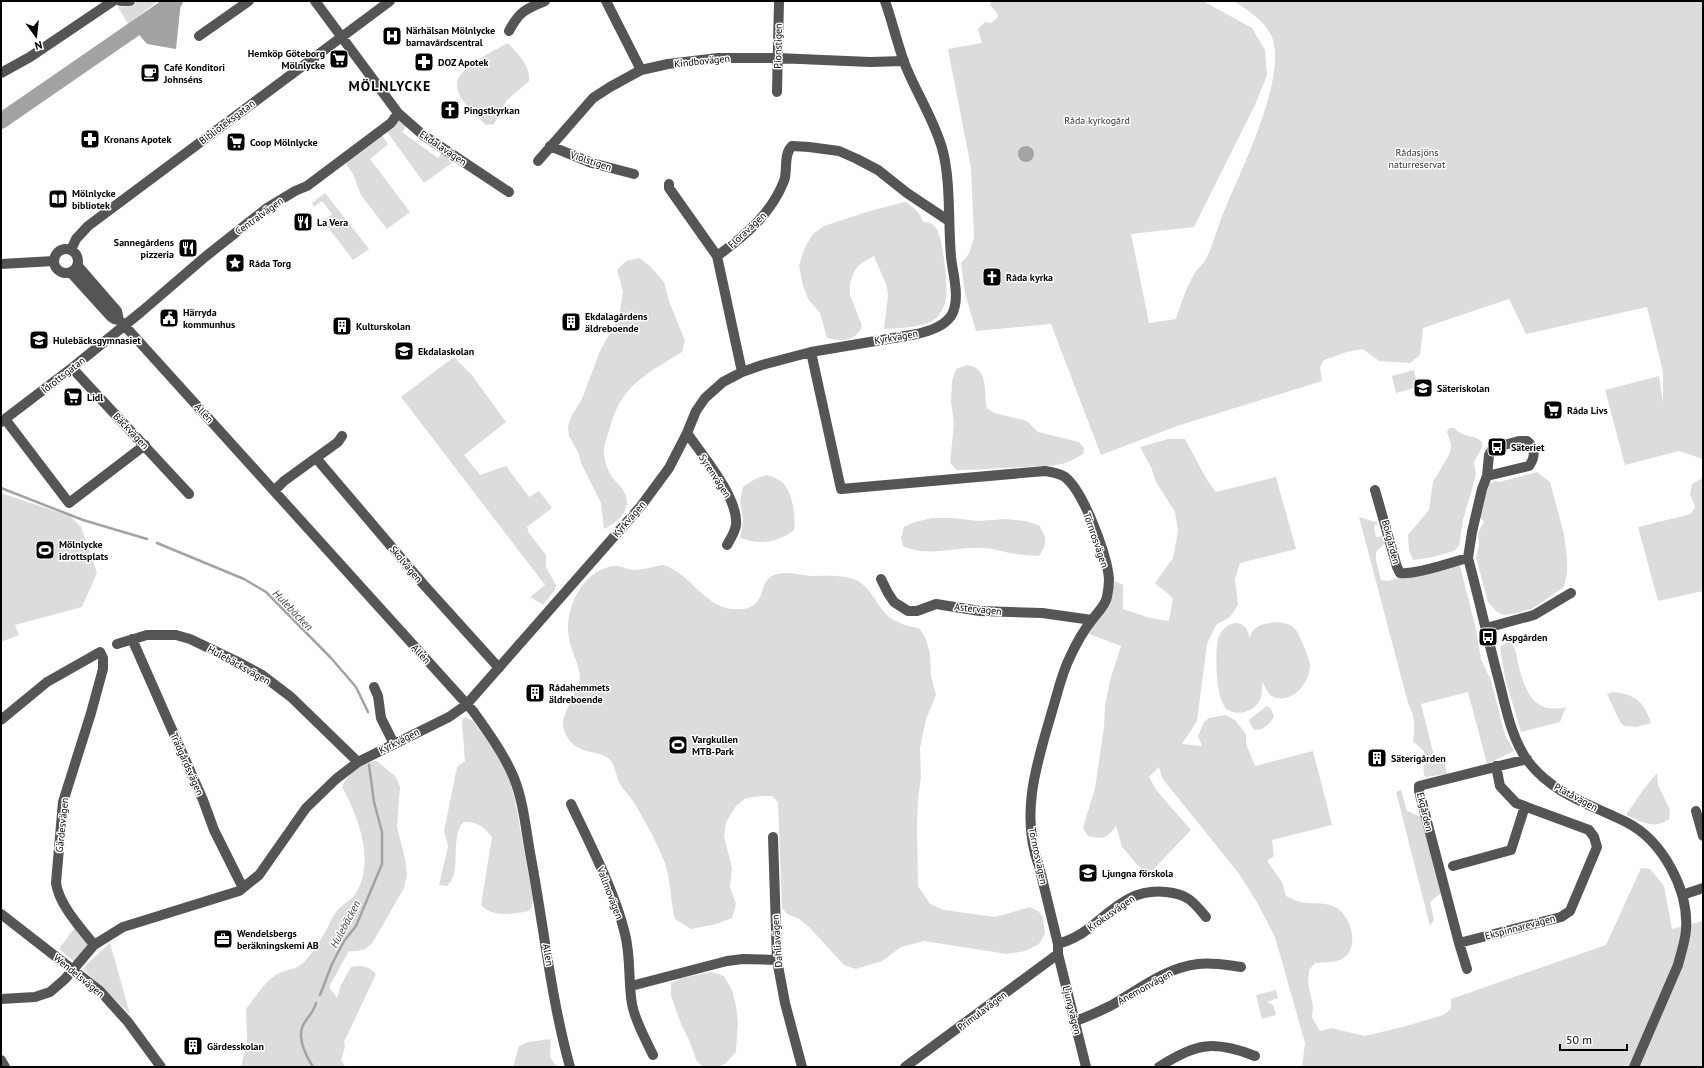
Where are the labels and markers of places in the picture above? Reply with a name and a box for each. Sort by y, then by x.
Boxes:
place label: Närhälsan Mölnlycke barnavårdscentral [406,24,495,49]
hospital icon: Närhälsan Mölnlycke barnavårdscentral [381,25,403,47]
place label: Hemköp Göteborg Mölnlycke [248,47,325,72]
supermarket icon: Hemköp Göteborg Mölnlycke [328,48,350,70]
pharmacy icon: DOZ Apotek [413,51,435,73]
place label: DOZ Apotek [438,56,489,69]
place label: Café Konditori Johnséns [163,61,225,86]
cafe icon: Café Konditori Johnséns [139,62,161,84]
church icon: Pingstkyrkan [439,99,461,121]
place label: Pingstkyrkan [464,104,520,117]
pharmacy icon: Kronans Apotek [79,128,101,150]
supermarket icon: Coop Mölnlycke [225,131,247,153]
place label: Kronans Apotek [104,133,171,146]
place label: Coop Mölnlycke [250,136,318,149]
place label: Mölnlycke bibliotek [72,187,116,212]
library icon: Mölnlycke bibliotek [47,188,69,210]
restaurant icon: La Vera [292,211,314,233]
place label: La Vera [317,216,348,229]
place label: Sannegårdens pizzeria [114,236,174,261]
restaurant icon: Sannegårdens pizzeria [177,237,199,259]
place icon: Råda Torg [224,252,246,274]
place label: Råda Torg [249,257,291,270]
church icon: Råda kyrka [981,266,1003,288]
place label: Råda kyrka [1006,271,1053,284]
place label: Härryda kommunhus [183,306,235,331]
public building icon: Härryda kommunhus [158,307,180,329]
place label: Ekdalagårdens äldreboende [585,310,647,335]
building icon: Ekdalagårdens äldreboende [560,311,582,333]
building icon: Kulturskolan [331,315,353,337]
place label: Kulturskolan [356,320,410,333]
school or university icon: Hulebäcksgymnasiet [28,329,50,351]
place label: Hulebäcksgymnasiet [53,334,141,347]
school or university icon: Ekdalaskolan [393,340,415,362]
place label: Ekdalaskolan [418,345,474,358]
school or university icon: Säteriskolan [1412,377,1434,399]
place label: Säteriskolan [1437,382,1490,395]
supermarket icon: Lidl [62,386,84,408]
place label: Lidl [87,391,103,404]
supermarket icon: Råda Livs [1542,399,1564,421]
place label: Råda Livs [1567,404,1608,417]
bus stop icon: Säteriet [1486,436,1508,458]
place label: Säteriet [1511,441,1545,454]
place label: Mölnlycke idrottsplats [59,538,108,563]
sports icon: Mölnlycke idrottsplats [34,539,56,561]
bus stop icon: Aspgården [1477,626,1499,648]
place label: Aspgården [1502,631,1547,644]
place label: Rådahemmets äldreboende [549,681,610,706]
building icon: Rådahemmets äldreboende [524,682,546,704]
place label: Vargkullen MTB-Park [691,733,738,758]
sports icon: Vargkullen MTB-Park [667,734,689,756]
building icon: Säterigården [1366,747,1388,769]
place label: Säterigården [1391,752,1446,765]
school or university icon: Ljungna förskola [1077,862,1099,884]
place label: Ljungna förskola [1102,867,1173,880]
place label: Wendelsbergs beräkningskemi AB [237,927,319,952]
office icon: Wendelsbergs beräkningskemi AB [212,928,234,950]
building icon: Gärdesskolan [182,1035,204,1057]
place label: Gärdesskolan [207,1040,264,1053]

